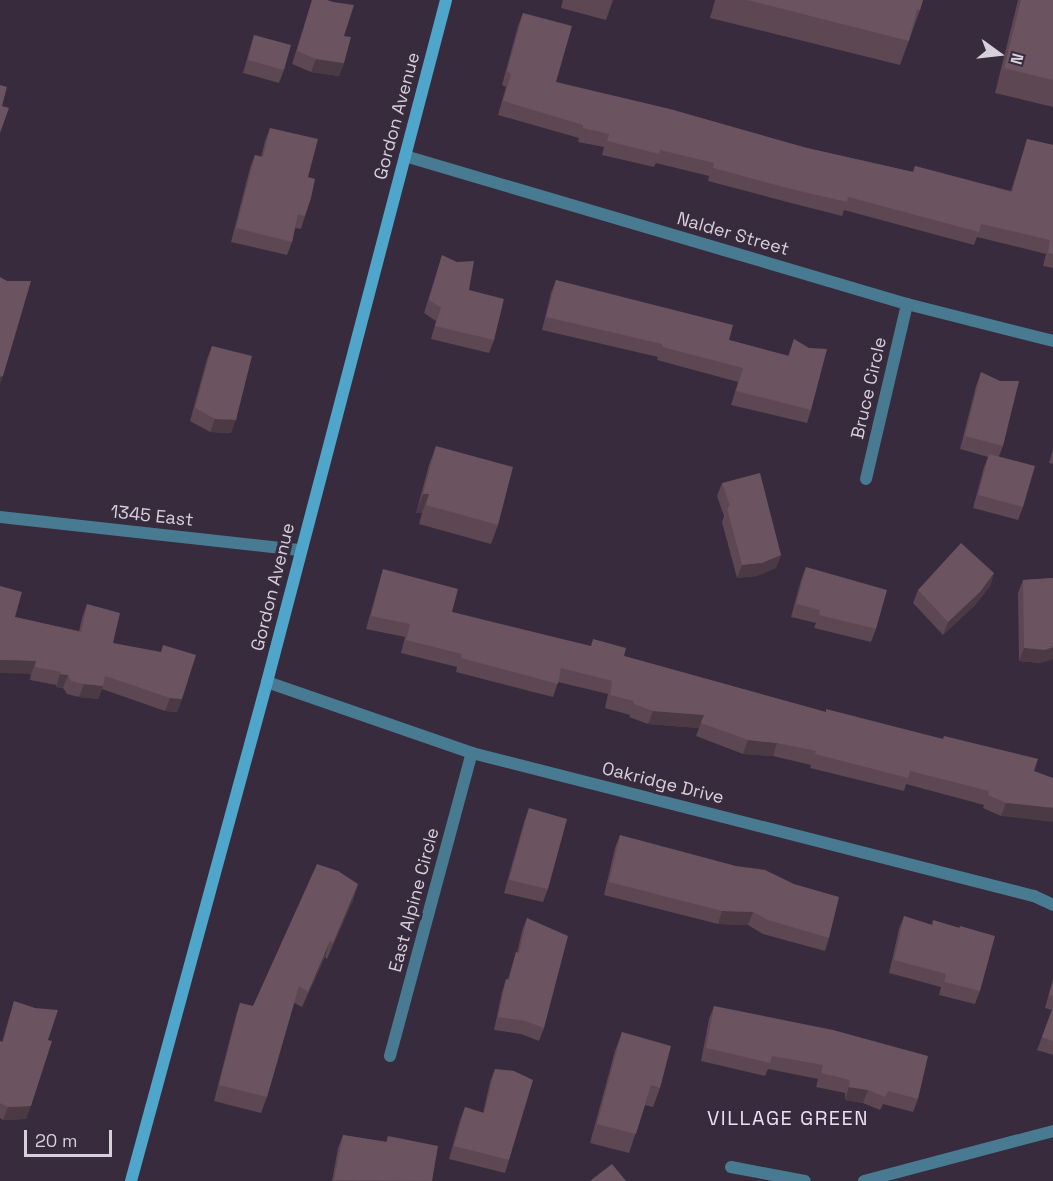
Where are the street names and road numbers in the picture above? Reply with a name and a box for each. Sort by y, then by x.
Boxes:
street label: Gordon Avenue [370,50,424,182]
street label: Nalder Street [675,208,791,260]
street label: Bruce Circle [847,335,891,441]
street label: 1345 East [110,501,194,531]
street label: Gordon Avenue [247,521,299,653]
street label: Oakridge Drive [600,757,726,809]
street label: East Alpine Circle [384,825,444,975]

